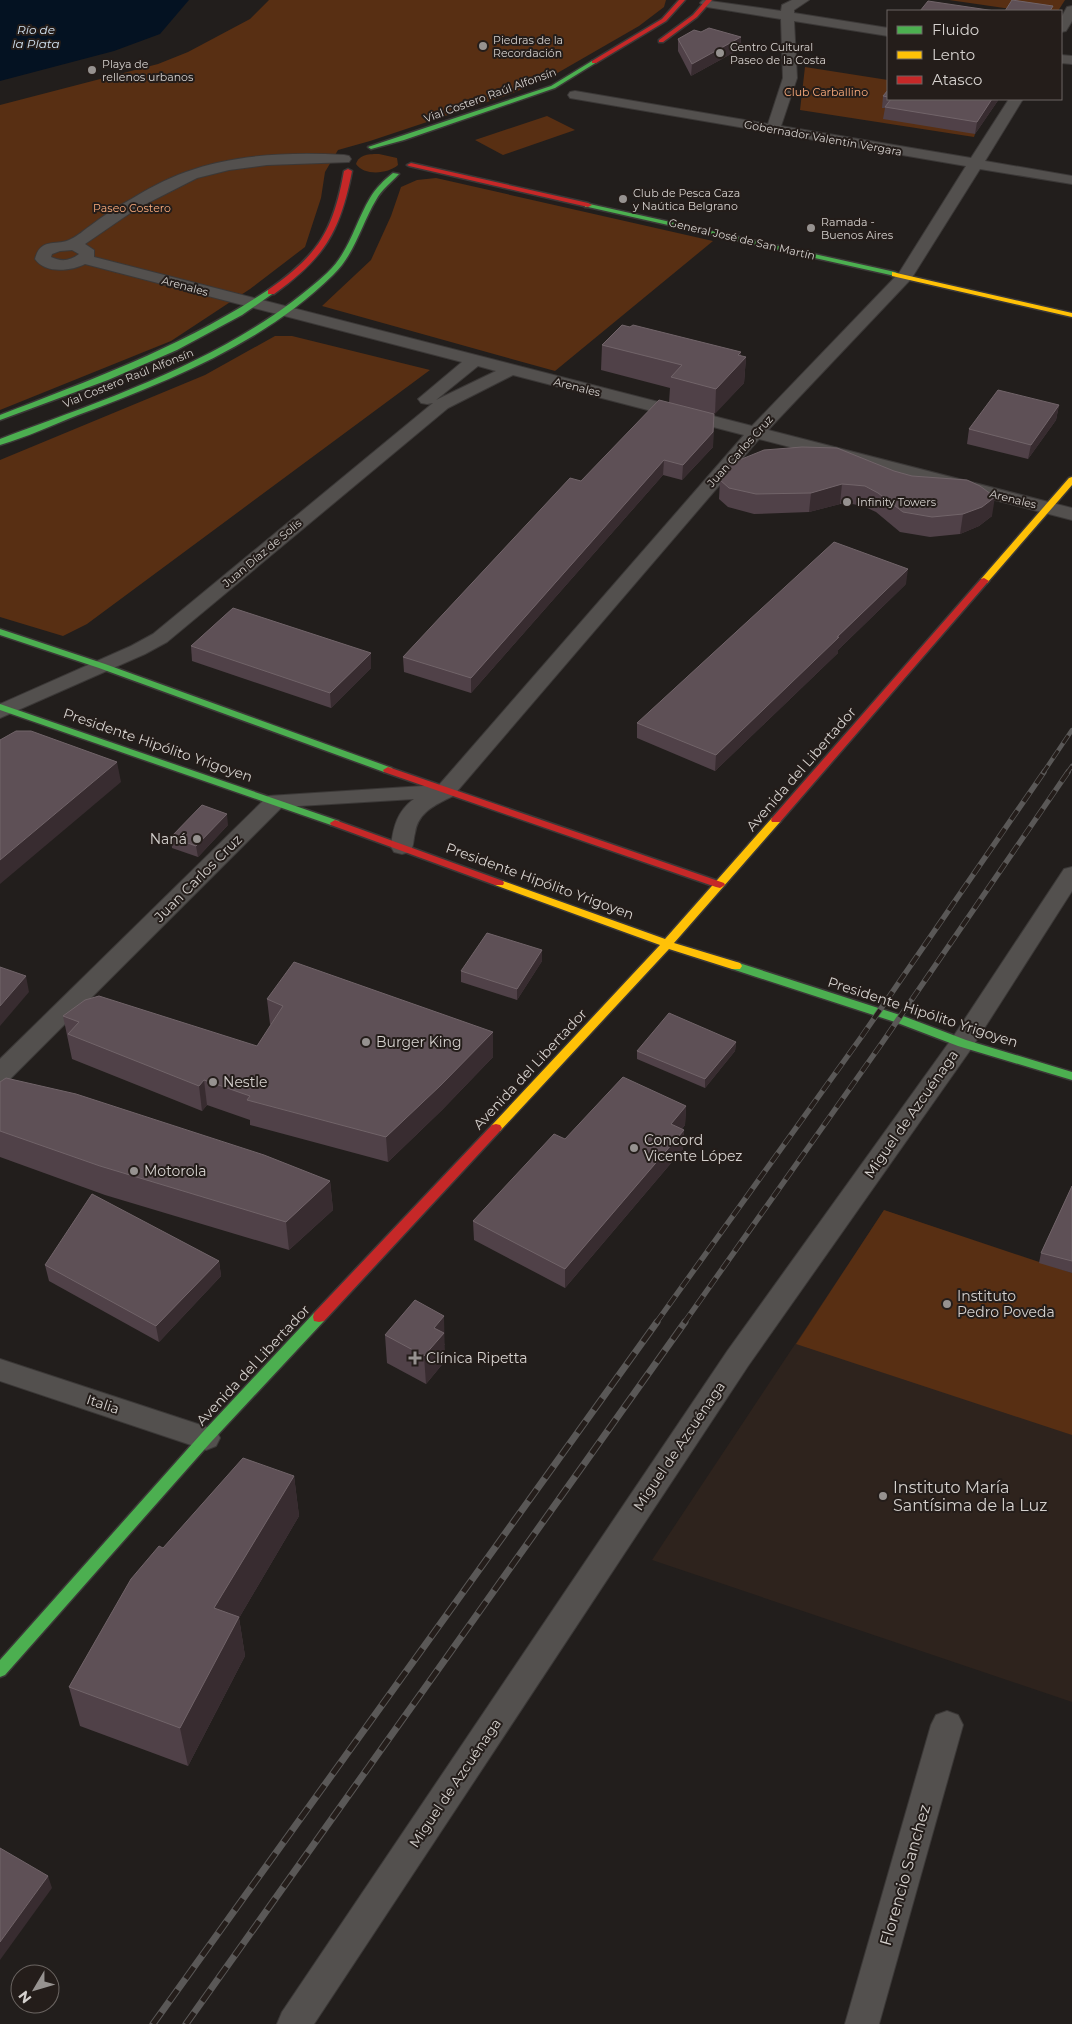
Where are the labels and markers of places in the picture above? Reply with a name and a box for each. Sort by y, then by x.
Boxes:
place label: Piedras de la Recordación [493,33,563,60]
marker: Piedras de la Recordación [477,40,489,52]
place label: Centro Cultural Paseo de la Costa [730,40,826,67]
marker: Centro Cultural Paseo de la Costa [714,47,726,59]
place label: Playa de rellenos urbanos [102,57,194,84]
marker: Playa de rellenos urbanos [86,64,98,76]
place label: Club de Pesca Caza y Naútica Belgrano [632,186,740,213]
marker: Club de Pesca Caza y Naútica Belgrano [617,193,629,205]
place label: Ramada - Buenos Aires [821,215,894,242]
marker: Ramada - Buenos Aires [805,222,817,234]
place label: Infinity Towers [857,495,937,509]
marker: Infinity Towers [841,496,853,508]
place label: Naná [150,830,187,848]
marker: Naná [191,833,203,845]
place label: Burger King [376,1033,462,1051]
marker: Burger King [360,1036,372,1048]
place label: Nestle [223,1073,268,1091]
marker: Nestle [207,1076,219,1088]
place label: Concord Vicente López [644,1131,742,1165]
marker: Concord Vicente López [628,1142,640,1154]
place label: Motorola [144,1162,207,1180]
marker: Motorola [128,1165,140,1177]
place label: Instituto Pedro Poveda [957,1287,1055,1321]
marker: Instituto Pedro Poveda [941,1298,953,1310]
place label: Clínica Ripetta [426,1349,528,1367]
marker: Clínica Ripetta [408,1351,422,1365]
place label: Instituto María Santísima de la Luz [893,1478,1048,1515]
marker: Instituto María Santísima de la Luz [877,1490,889,1502]

